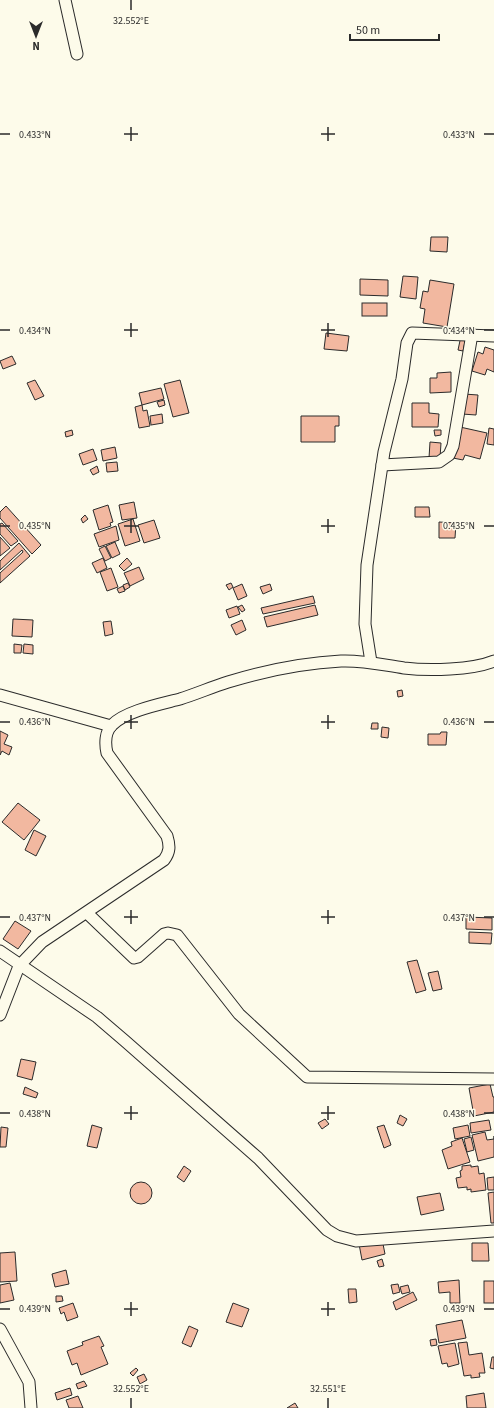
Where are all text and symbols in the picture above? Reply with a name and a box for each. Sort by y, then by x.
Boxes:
text: 32.552°E [113,14,149,28]
north arrow [16,16,56,56]
scale bar [350,16,439,42]
text: 50 m [356,22,380,39]
text: N [32,38,40,53]
text: 0.433°N [19,128,51,142]
text: 0.433°N [443,128,475,142]
text: 0.434°N [19,324,51,338]
text: 0.434°N [443,324,475,338]
text: 0.435°N [19,519,51,533]
text: 0.435°N [443,519,475,533]
text: 0.436°N [19,715,51,729]
text: 0.436°N [443,715,475,729]
text: 0.437°N [19,911,51,925]
text: 0.437°N [443,911,475,925]
text: 0.438°N [19,1107,51,1121]
text: 0.438°N [443,1107,475,1121]
text: 0.439°N [19,1302,51,1316]
text: 0.439°N [443,1302,475,1316]
text: 32.552°E [113,1382,149,1396]
text: 32.551°E [310,1382,346,1396]

